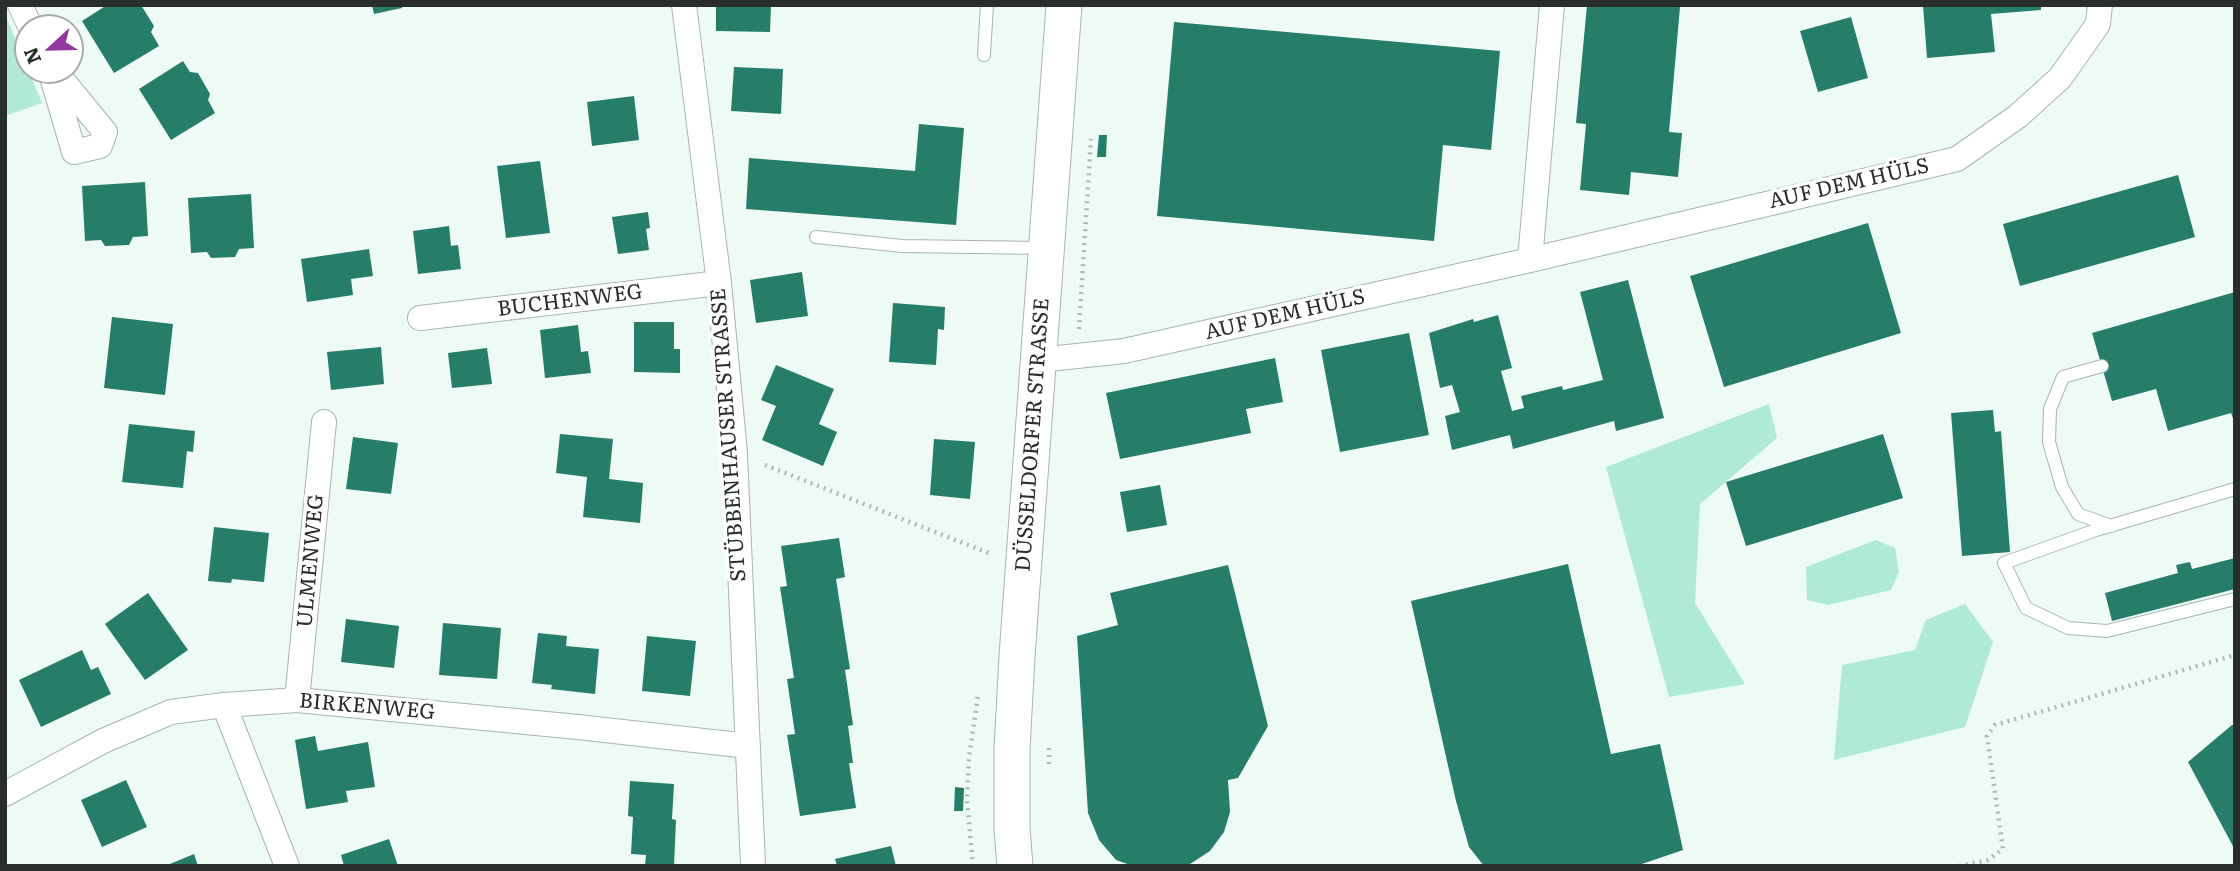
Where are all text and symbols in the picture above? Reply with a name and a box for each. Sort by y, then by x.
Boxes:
north arrow [14,14,84,84]
text: N [15,43,47,69]
street label: AUF DEM HÜLS [1767,153,1931,215]
street label: BUCHENWEG [496,280,644,322]
street label: AUF DEM HÜLS [1203,284,1367,346]
street label: STÜBBENHAUSER STRASSE [706,288,752,582]
street label: DÜSSELDORFER STRASSE [1011,297,1055,573]
street label: ULMENWEG [293,493,329,629]
street label: BIRKENWEG [298,688,436,726]

